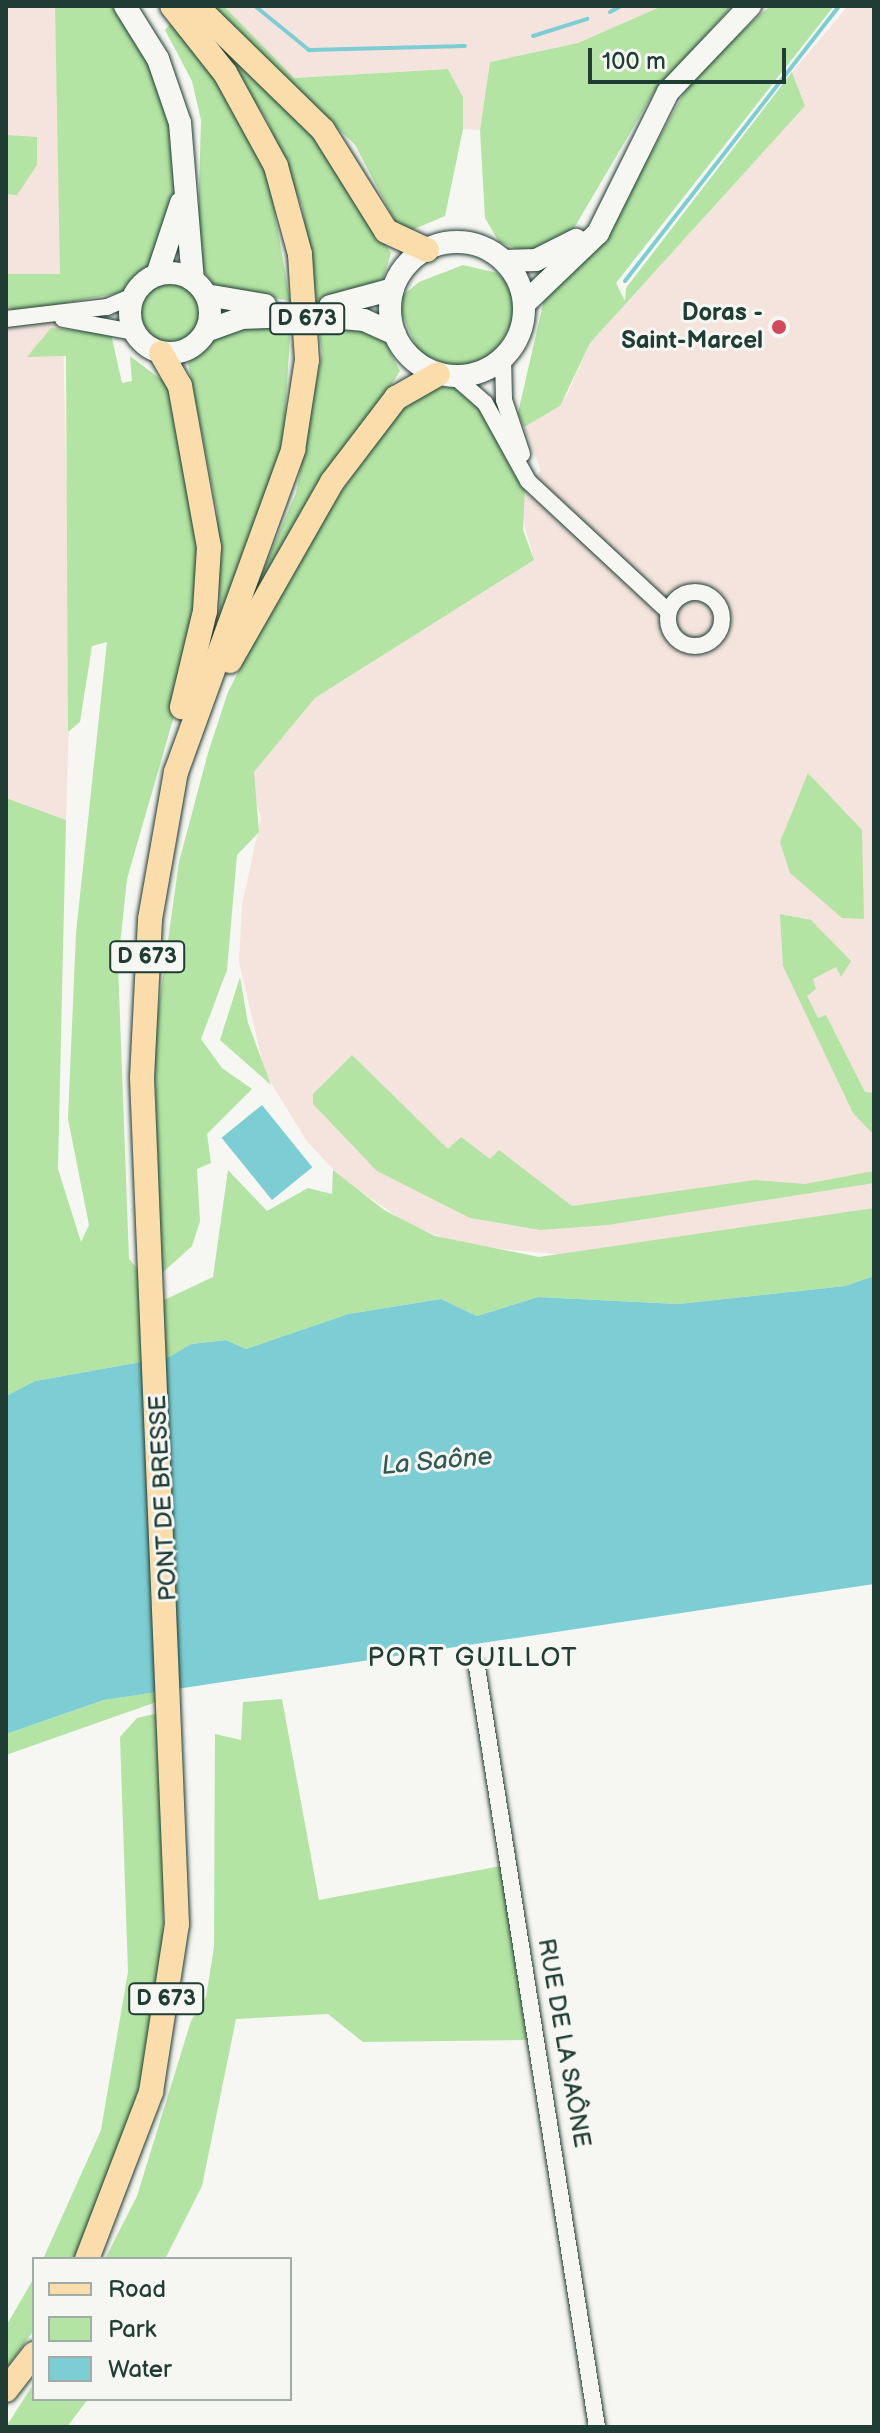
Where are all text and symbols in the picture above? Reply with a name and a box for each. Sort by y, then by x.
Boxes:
scale bar [592,32,790,82]
text: 100 m [602,47,666,76]
place label: Doras - Saint-Marcel [621,299,763,355]
road number: D 673 [269,301,345,337]
marker: Doras - Saint-Marcel [770,318,788,336]
road number: D 673 [109,939,185,975]
street label: PONT DE BRESSE [143,1394,183,1602]
water label: La Saône [380,1442,494,1482]
district label: PORT GUILLOT [367,1643,579,1675]
street label: RUE DE LA SAÔNE [531,1936,597,2150]
road number: D 673 [128,1981,204,2017]
legend [32,2257,292,2401]
text: Road [108,2275,166,2304]
text: Park [108,2315,156,2344]
text: Water [108,2355,172,2384]

